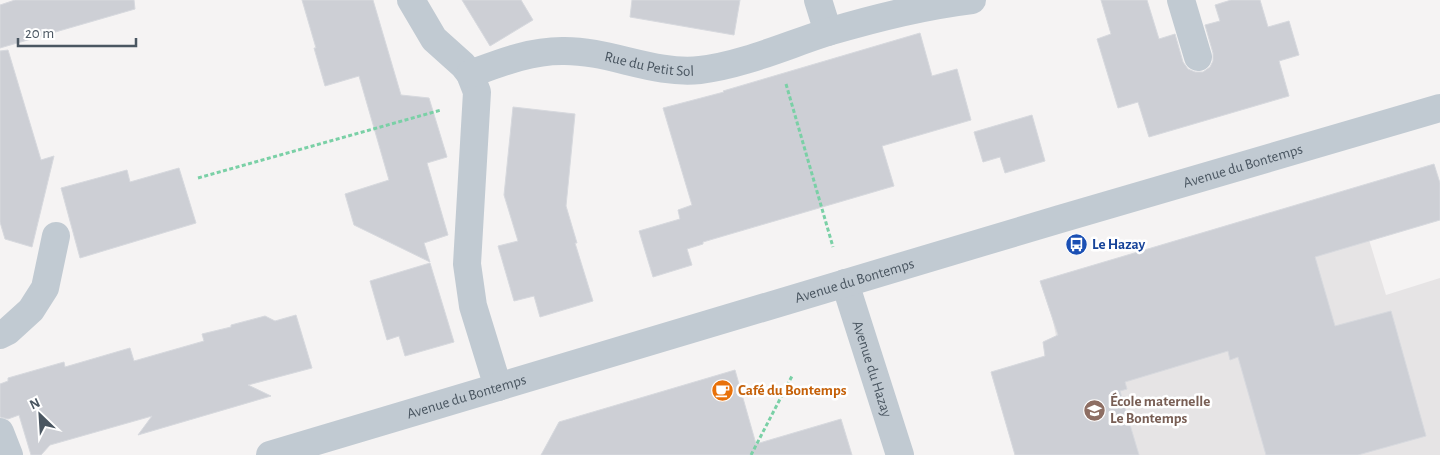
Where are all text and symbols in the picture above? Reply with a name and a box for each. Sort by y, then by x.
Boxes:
scale bar [18,15,135,47]
text: 20 m [25,26,54,41]
street label: Rue du Petit Sol [603,49,694,78]
street label: Avenue du Bontemps [1181,141,1304,190]
bus stop icon: Le Hazay [1064,232,1088,256]
place label: Le Hazay [1092,237,1146,252]
street label: Avenue du Bontemps [793,255,916,305]
street label: Avenue du Hazay [850,319,895,419]
street label: Avenue du Bontemps [405,371,528,421]
cafe icon: Café du Bontemps [710,378,734,402]
place label: Café du Bontemps [738,383,847,398]
north arrow [15,390,65,440]
place label: École maternelle Le Bontemps [1110,392,1210,426]
text: N [28,396,42,413]
school or university icon: École maternelle Le Bontemps [1082,398,1106,422]

